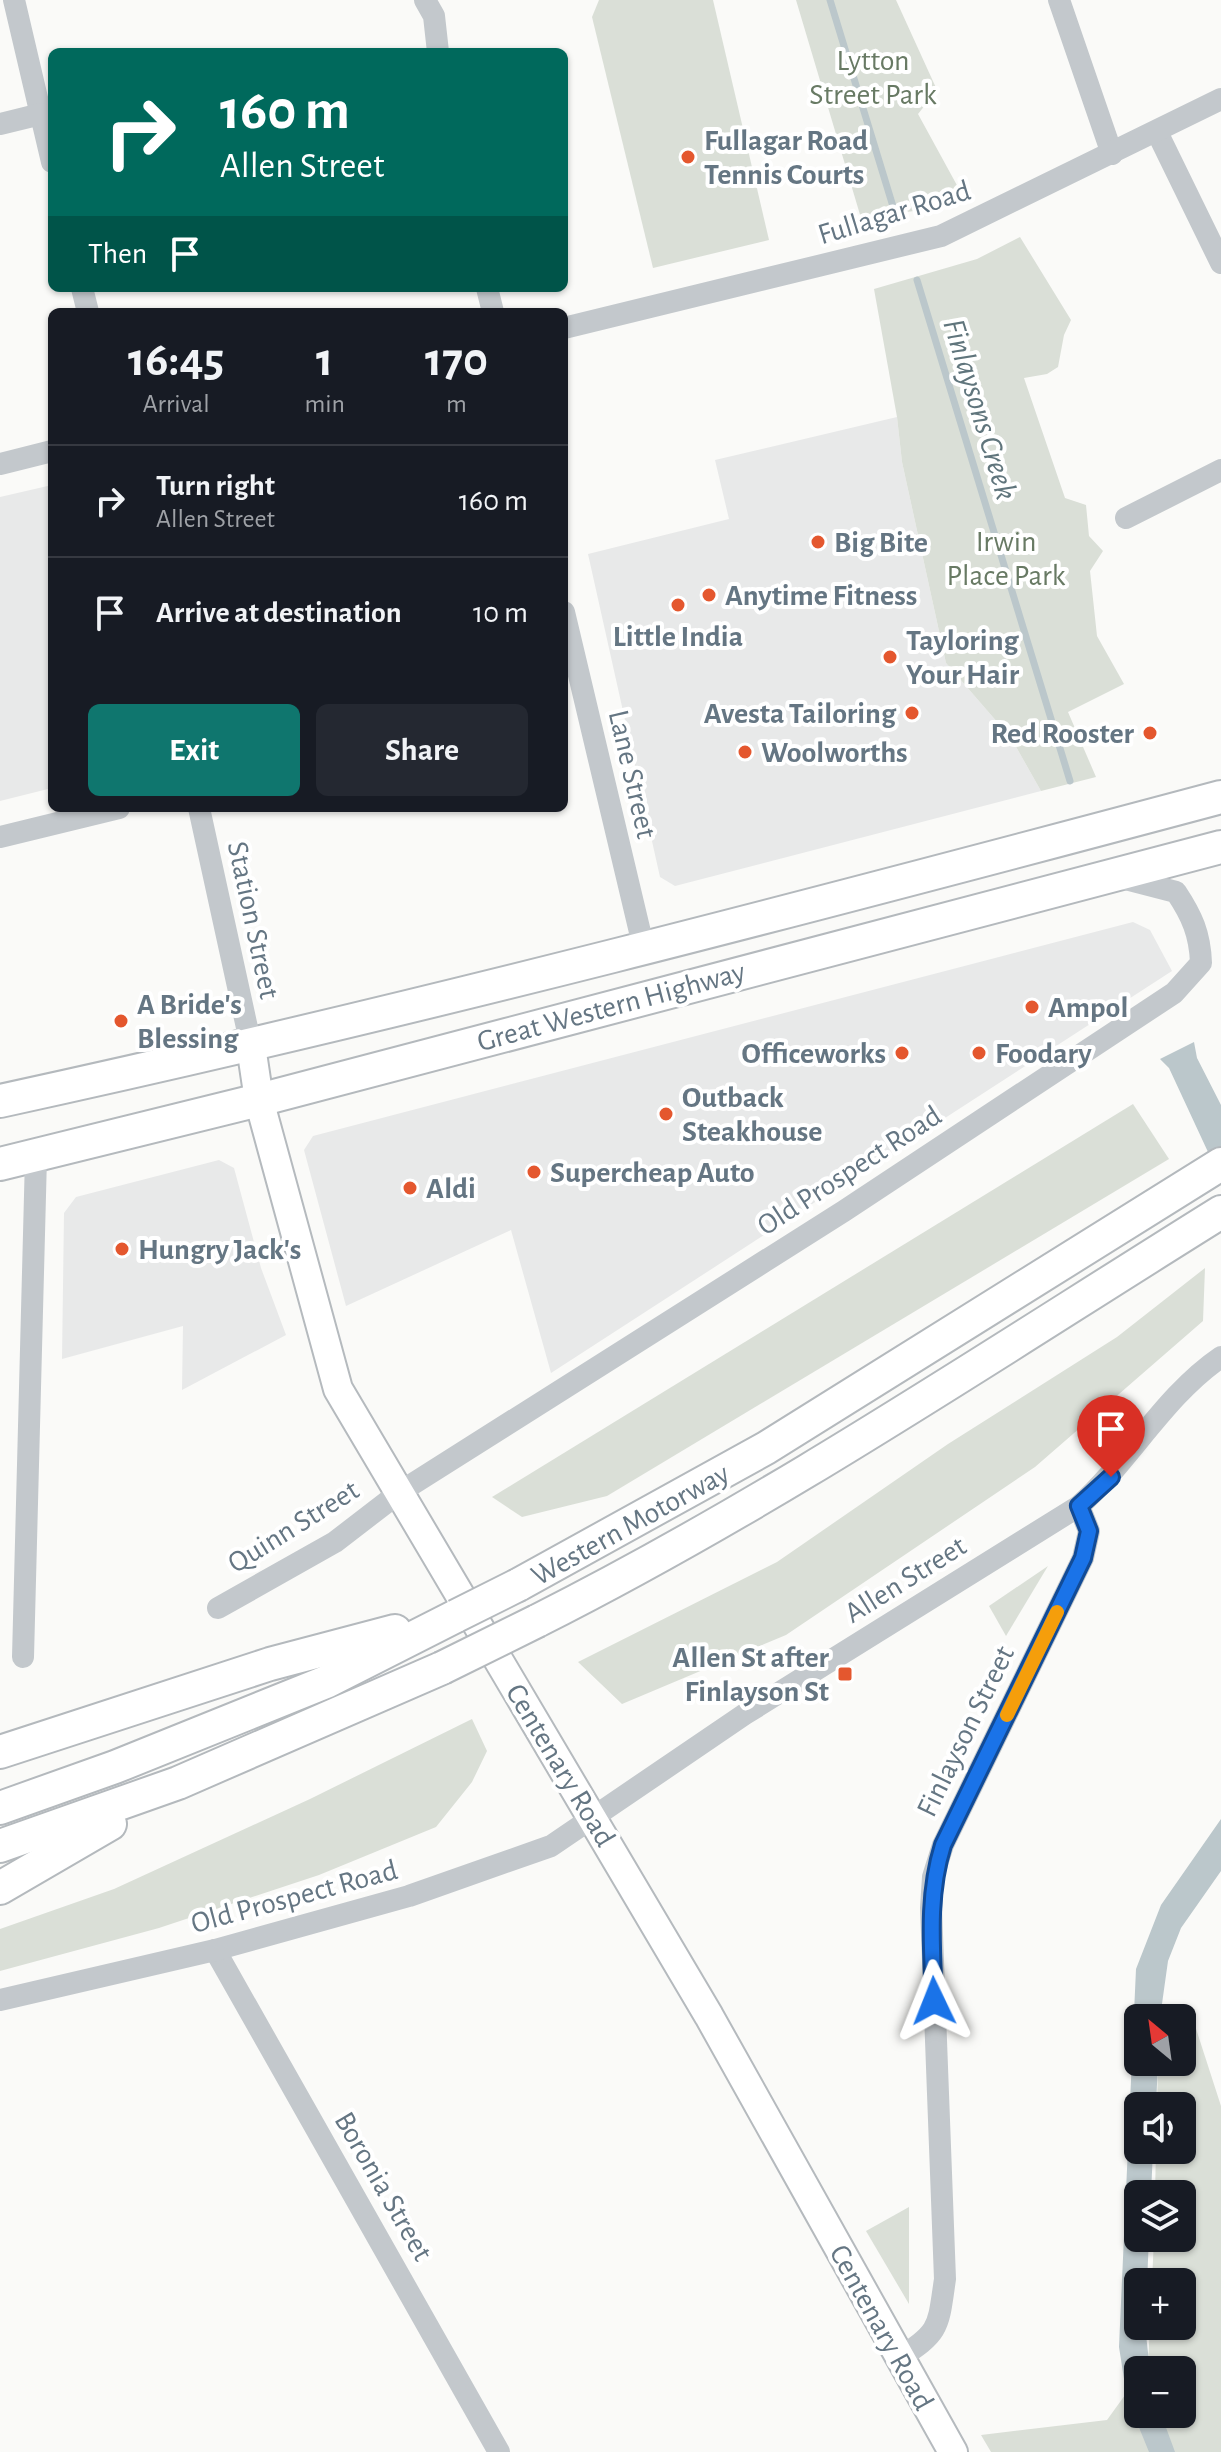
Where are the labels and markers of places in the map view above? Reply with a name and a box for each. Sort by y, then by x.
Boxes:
place label: Fullagar Road Tennis Courts [704,126,868,190]
marker: Fullagar Road Tennis Courts [679,148,697,166]
place label: Big Bite [834,528,928,558]
marker: Big Bite [809,533,827,551]
place label: Anytime Fitness [725,581,917,611]
marker: Anytime Fitness [700,586,718,604]
marker: Little India [669,596,687,614]
place label: Little India [613,622,743,652]
place label: Tayloring Your Hair [906,626,1020,690]
marker: Tayloring Your Hair [881,648,899,666]
place label: Avesta Tailoring [704,699,897,729]
marker: Avesta Tailoring [903,704,921,722]
place label: Red Rooster [990,719,1135,749]
marker: Red Rooster [1141,724,1159,742]
place label: Woolworths [761,738,908,768]
marker: Woolworths [736,743,754,761]
place label: A Bride's Blessing [137,990,242,1054]
place label: Ampol [1048,993,1128,1023]
marker: Ampol [1023,998,1041,1016]
marker: A Bride's Blessing [112,1012,130,1030]
place label: Officeworks [742,1039,886,1069]
place label: Foodary [995,1039,1092,1069]
marker: Officeworks [893,1044,911,1062]
marker: Foodary [970,1044,988,1062]
place label: Outback Steakhouse [682,1083,822,1147]
marker: Outback Steakhouse [657,1105,675,1123]
place label: Supercheap Auto [550,1158,755,1188]
marker: Supercheap Auto [525,1163,543,1181]
place label: Aldi [426,1174,476,1204]
marker: Aldi [401,1179,419,1197]
place label: Hungry Jack's [138,1235,301,1265]
marker: Hungry Jack's [113,1240,131,1258]
pin [1077,1395,1145,1477]
place label: Allen St after Finlayson St [672,1643,830,1707]
marker: Allen St after Finlayson St [836,1665,854,1683]

